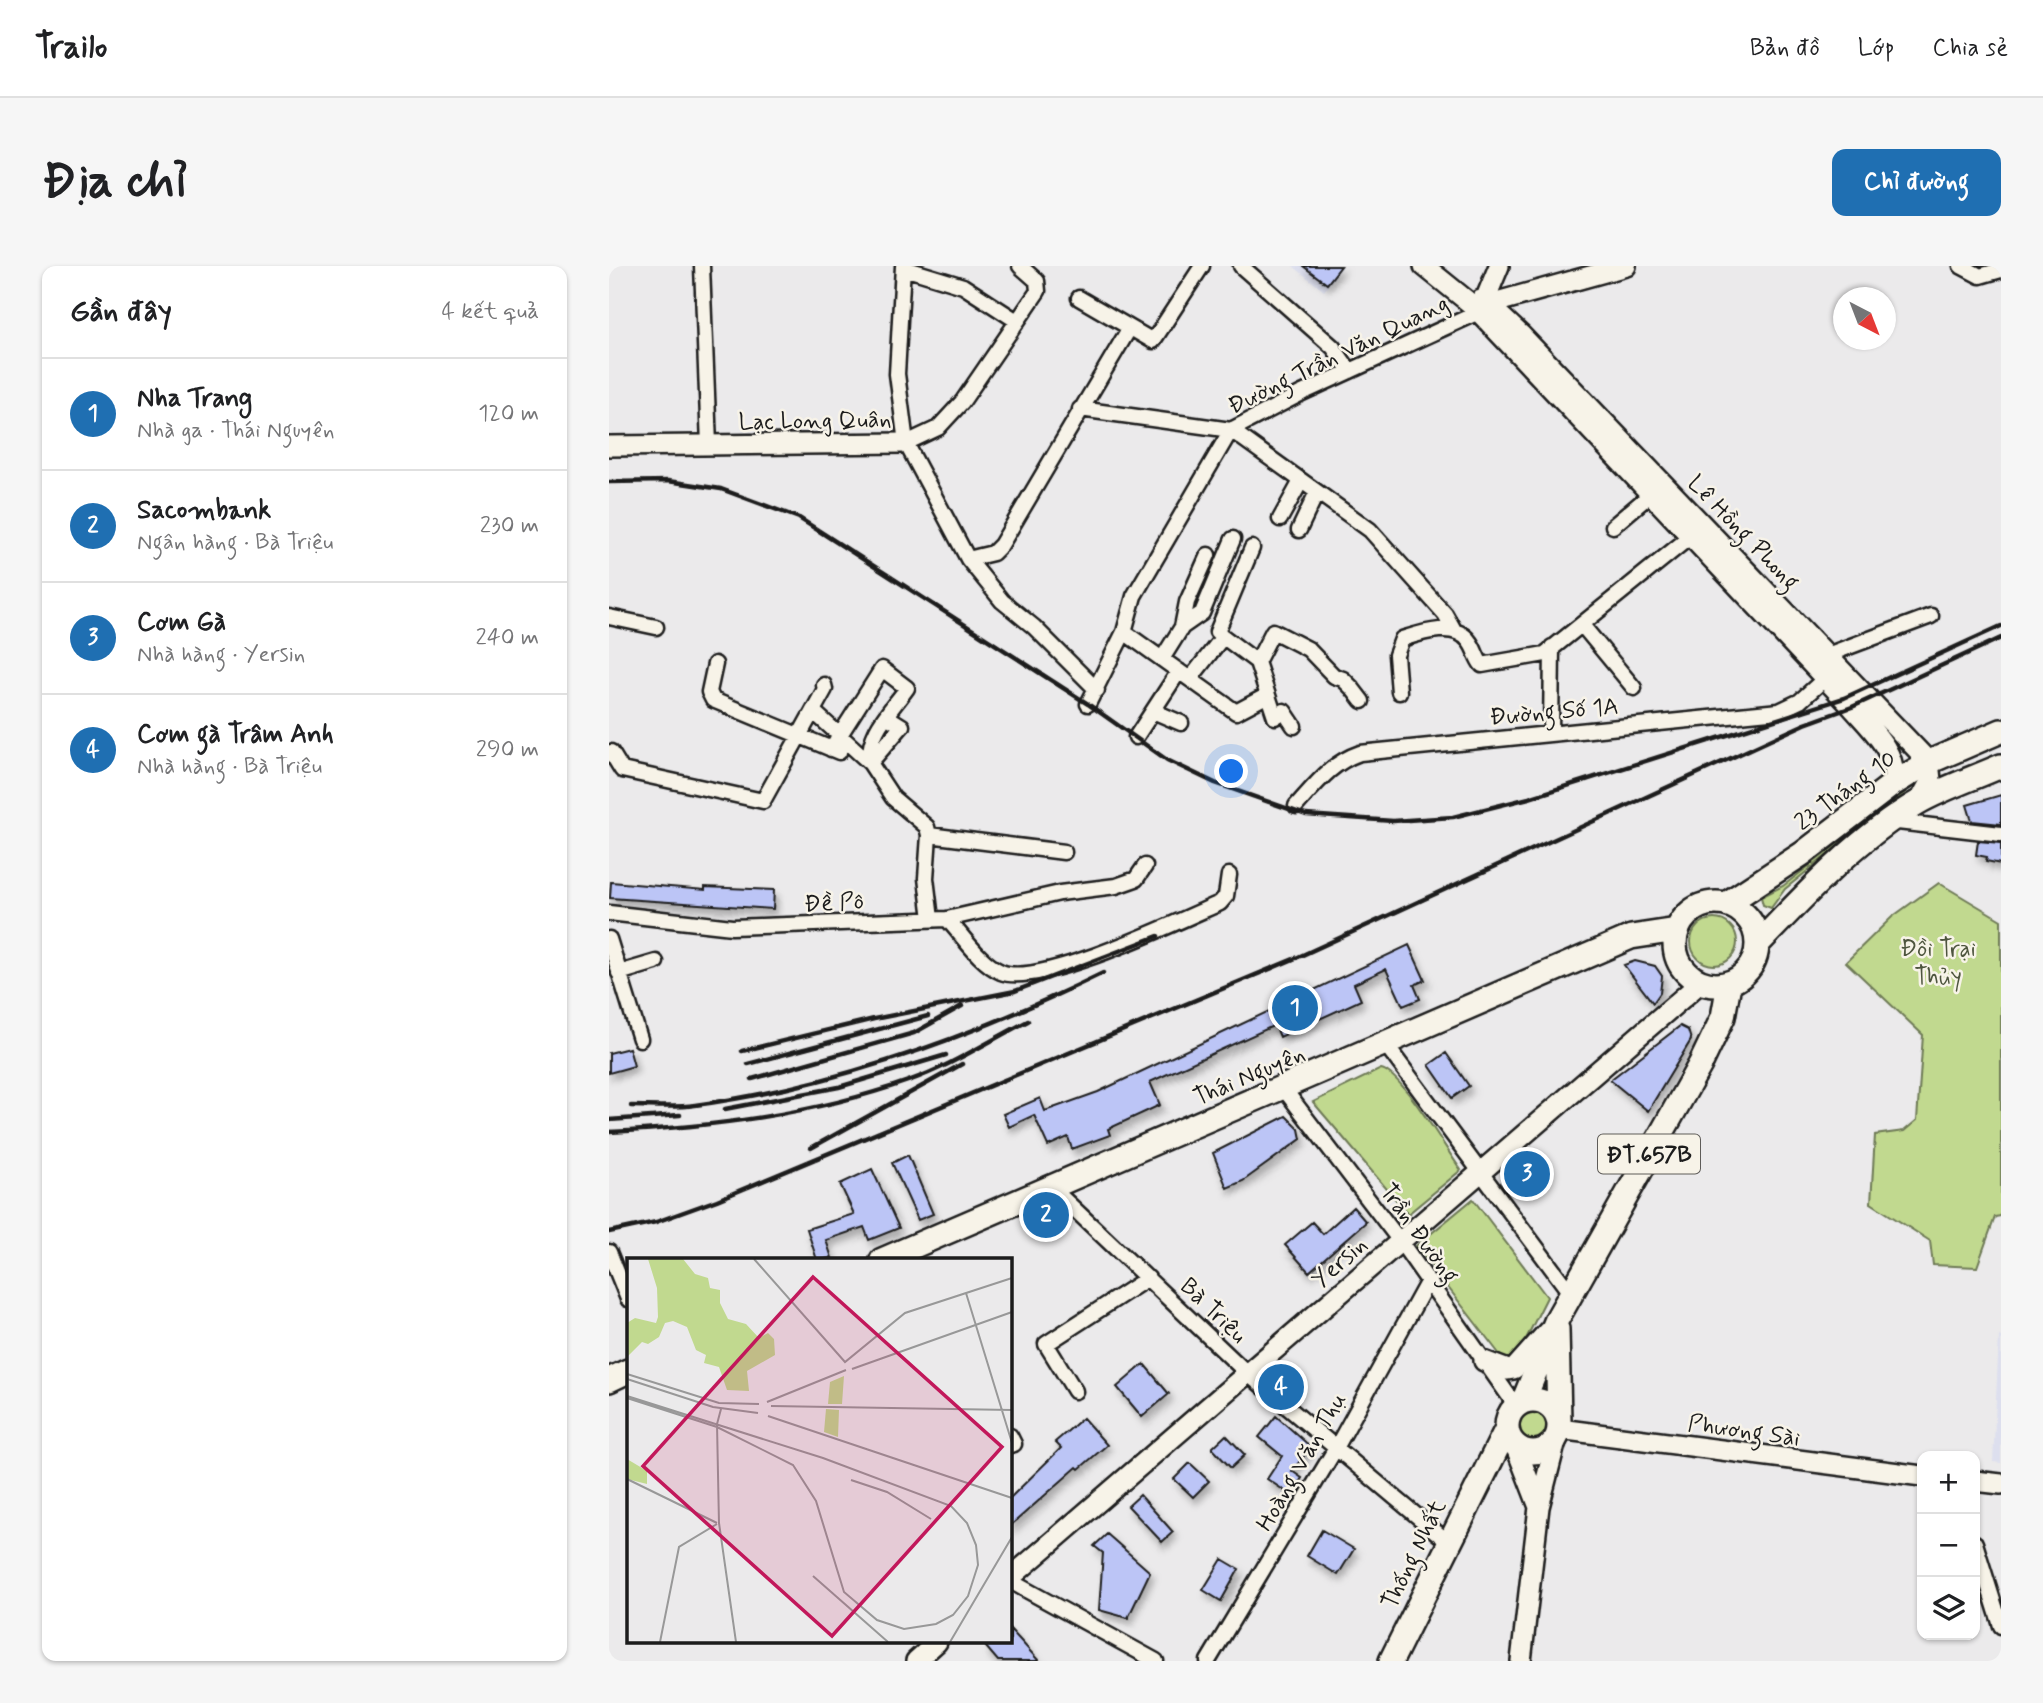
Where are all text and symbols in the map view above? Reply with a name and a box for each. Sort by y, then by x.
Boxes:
text: Trailo [35,26,107,70]
text: Bản đồ [1750,33,1820,64]
text: Lớp [1858,33,1894,64]
text: Chia sẻ [1932,33,2008,64]
button: Chỉ đường [1832,149,2001,216]
text: Địa chỉ [42,150,188,215]
north arrow [1833,287,1896,350]
street label: Đường Trần Văn Quang [1223,288,1456,425]
text: Gần đây [70,292,172,331]
text: 4 kết quả [442,297,539,327]
text: Nha Trang [137,382,252,416]
text: 1 [88,399,98,429]
text: 120 m [478,399,539,429]
street label: Lạc Long Quân [738,405,892,438]
text: Nhà ga · Thái Nguyên [137,416,335,446]
street label: Lê Hồng Phong [1678,469,1806,600]
text: Sacombank [137,494,271,528]
text: 2 [87,511,99,541]
text: 230 m [480,511,539,541]
text: Ngân hàng · Bà Triệu [137,528,333,558]
text: Cơm Gà [137,606,226,640]
text: 3 [88,623,98,653]
text: 240 m [475,623,539,653]
text: Nhà hàng · Yersin [137,640,305,670]
street label: Đường Số 1A [1488,691,1620,737]
text: Cơm gà Trâm Anh [137,718,334,752]
text: 4 [86,735,100,765]
text: 290 m [476,735,539,765]
street label: 23 Tháng 10 [1789,744,1905,841]
text: Nhà hàng · Bà Triệu [137,752,322,782]
your location [1214,754,1248,788]
street label: Đề Pô [803,886,865,921]
park label: Đồi Trại Thủy [1900,934,1976,993]
pin: 1 [1272,982,1318,1034]
street label: Thái Nguyên [1189,1039,1311,1117]
road number: ĐT.657B [1598,1134,1700,1174]
pin: 3 [1504,1148,1550,1200]
street label: Trần Đường [1370,1178,1466,1292]
pin: 2 [1023,1189,1069,1241]
street label: Yersin [1306,1230,1374,1296]
inset map [627,1258,1011,1644]
street label: Bà Triệu [1173,1272,1253,1351]
pin: 4 [1258,1361,1304,1413]
street label: Hoàng Văn Thụ [1250,1386,1357,1539]
street label: Phương Sài [1685,1408,1802,1458]
map controls [1917,1451,1980,1640]
button: + [1917,1451,1980,1514]
street label: Thống Nhất [1375,1495,1457,1616]
button: − [1917,1514,1980,1577]
button: layers [1917,1577,1980,1640]

